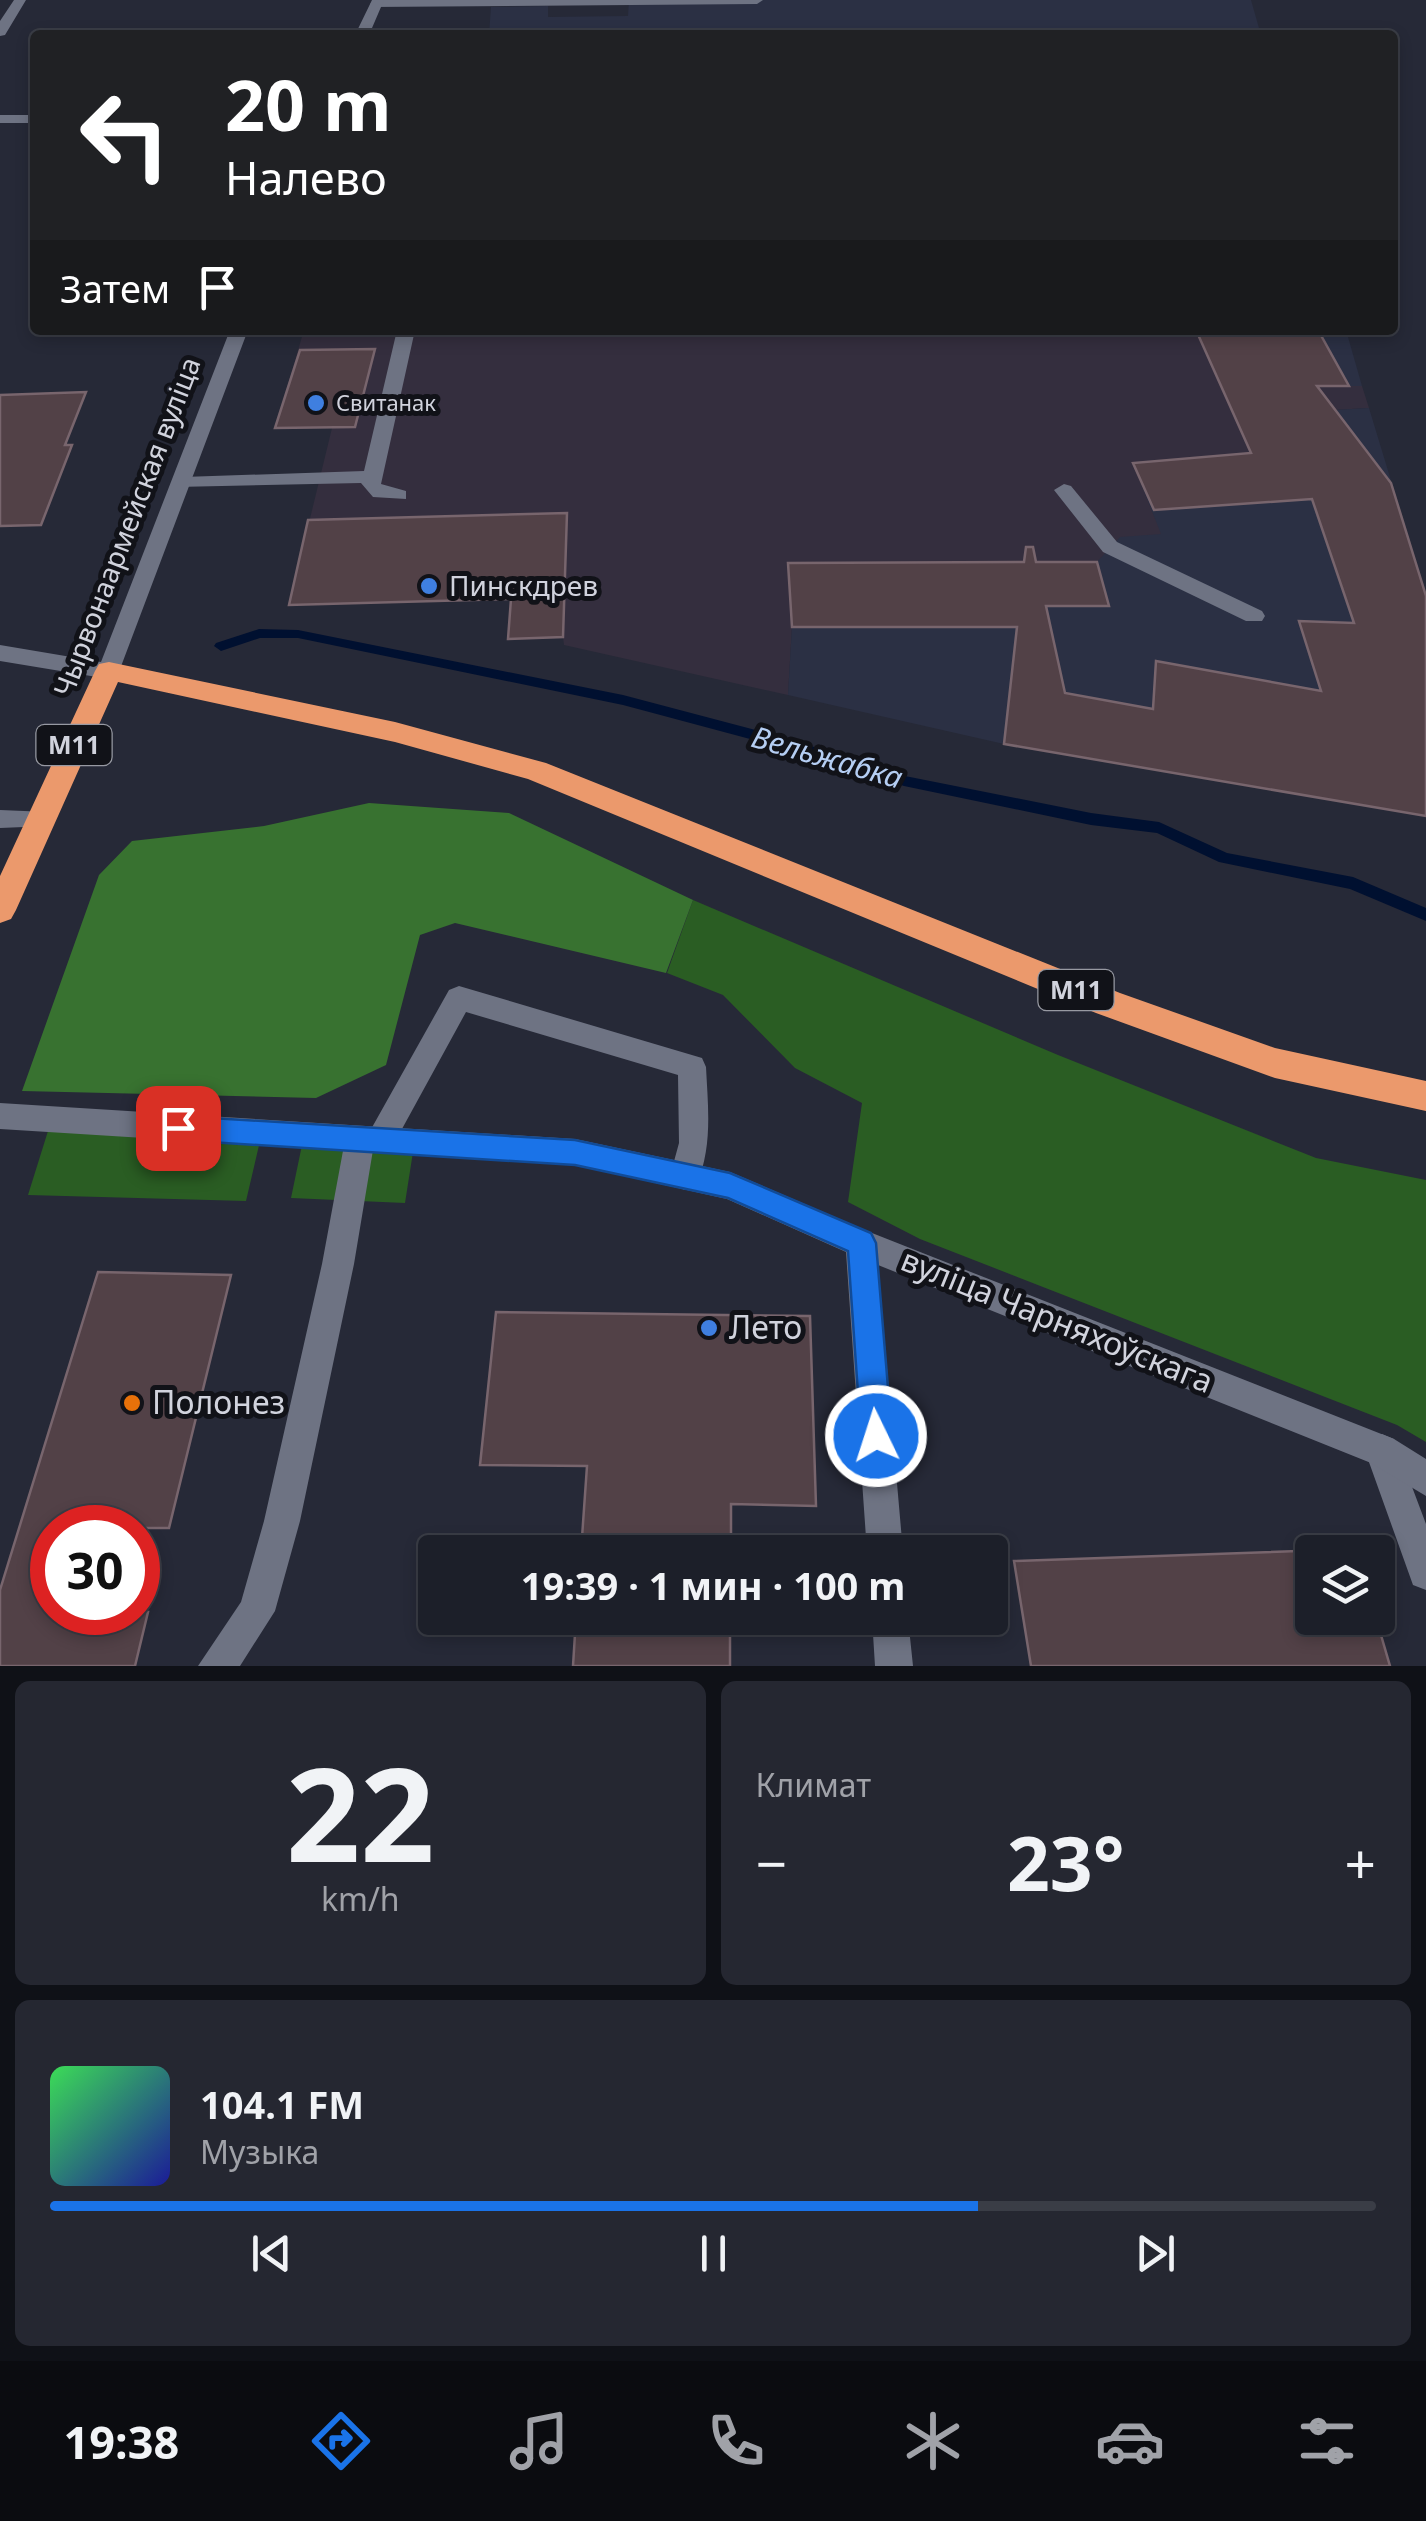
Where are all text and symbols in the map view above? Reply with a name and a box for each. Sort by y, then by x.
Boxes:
text: 20 m [225,56,392,152]
icon: left [60,70,190,200]
text: Налево [225,147,387,208]
icon: arrive [190,260,245,315]
text: Затем [60,262,170,314]
street label: Чырвонаармейская вуліца [44,351,209,702]
place label: Свитанак [336,387,436,417]
marker: Свитанак [305,392,327,414]
place label: Пинскдрев [449,566,598,604]
marker: Пинскдрев [418,575,440,597]
water label: Вельжабка [747,715,908,798]
road number: М11 [36,725,112,765]
road number: М11 [1038,970,1114,1010]
pin [136,1086,221,1171]
icon: arrive [151,1101,206,1156]
street label: вуліца Чарняхоўскага [895,1237,1220,1402]
place label: Лето [729,1305,802,1348]
marker: Лето [698,1317,720,1339]
place label: Полонез [152,1380,285,1423]
position arrow [824,1384,928,1488]
marker: Полонез [121,1392,143,1414]
speed limit sign: 30 [30,1505,160,1635]
map controls [1295,1535,1395,1635]
button: layers [1295,1535,1395,1635]
text: 19:39 · 1 мин · 100 m [521,1559,905,1611]
text: 22 [286,1723,435,1900]
text: Климат [756,1763,871,1806]
text: 23° [1007,1811,1125,1913]
text: − [756,1825,787,1900]
text: + [1345,1825,1376,1900]
text: km/h [321,1877,400,1920]
text: 104.1 FM [200,2078,364,2130]
text: Музыка [200,2130,319,2173]
icon: previous [244,2226,299,2281]
icon: pause [686,2226,741,2281]
icon: next [1128,2226,1183,2281]
icon: directions [306,2406,376,2476]
icon: music [504,2406,574,2476]
icon: phone [701,2406,771,2476]
icon: climate [898,2406,968,2476]
icon: car [1095,2406,1165,2476]
icon: filters [1292,2406,1362,2476]
text: 19:38 [64,2411,179,2472]

